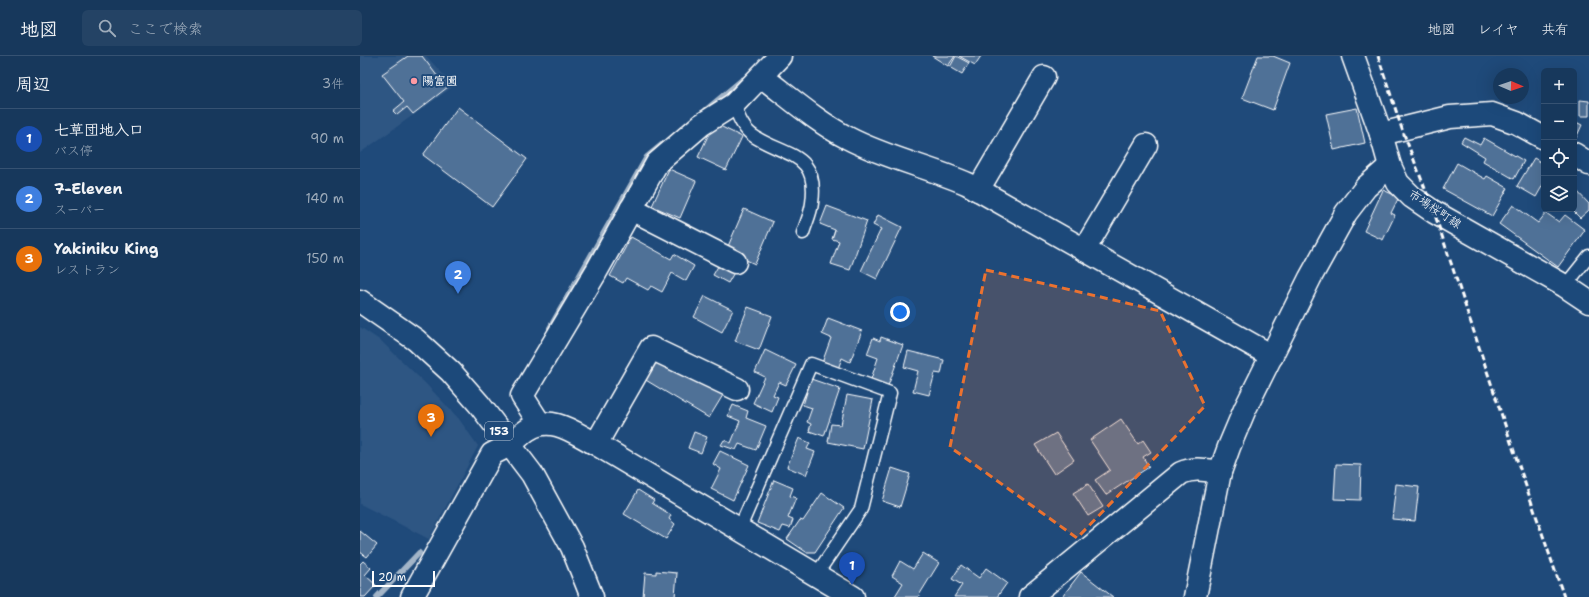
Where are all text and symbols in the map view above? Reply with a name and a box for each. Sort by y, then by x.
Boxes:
search box [82,10,362,46]
text: 地図 [20,17,58,42]
icon: search [96,17,118,39]
text: ここで検索 [128,19,203,39]
text: 地図 [1428,20,1456,38]
text: レイヤ [1478,20,1519,38]
text: 共有 [1541,20,1569,38]
north arrow [1493,68,1529,104]
map controls [1541,68,1577,212]
button: + [1541,68,1577,104]
text: 周辺 [16,73,50,95]
place label: 陽富園 [422,73,458,89]
text: 3件 [322,75,344,92]
marker: 陽富園 [409,76,419,86]
button: − [1541,104,1577,140]
text: 七草団地入口 [54,120,144,140]
text: 1 [26,130,32,147]
text: 90 m [310,130,344,147]
button: locate [1541,140,1577,176]
text: バス停 [54,142,93,159]
button: layers [1541,176,1577,212]
text: 7-Eleven [54,179,123,199]
street label: 市場桜町線 [1405,186,1465,232]
text: 2 [24,190,34,207]
text: 140 m [305,190,344,207]
text: スーパー [54,201,105,218]
text: Yakiniku King [54,239,159,259]
text: 3 [24,250,34,267]
text: 150 m [306,250,344,267]
text: レストラン [54,261,120,278]
pin: 2 [445,261,471,294]
your location [890,302,910,322]
pin: 3 [418,404,444,437]
road number: 153 [485,422,513,440]
pin: 1 [839,552,865,585]
scale bar [372,569,435,588]
text: 20 m [378,570,406,585]

